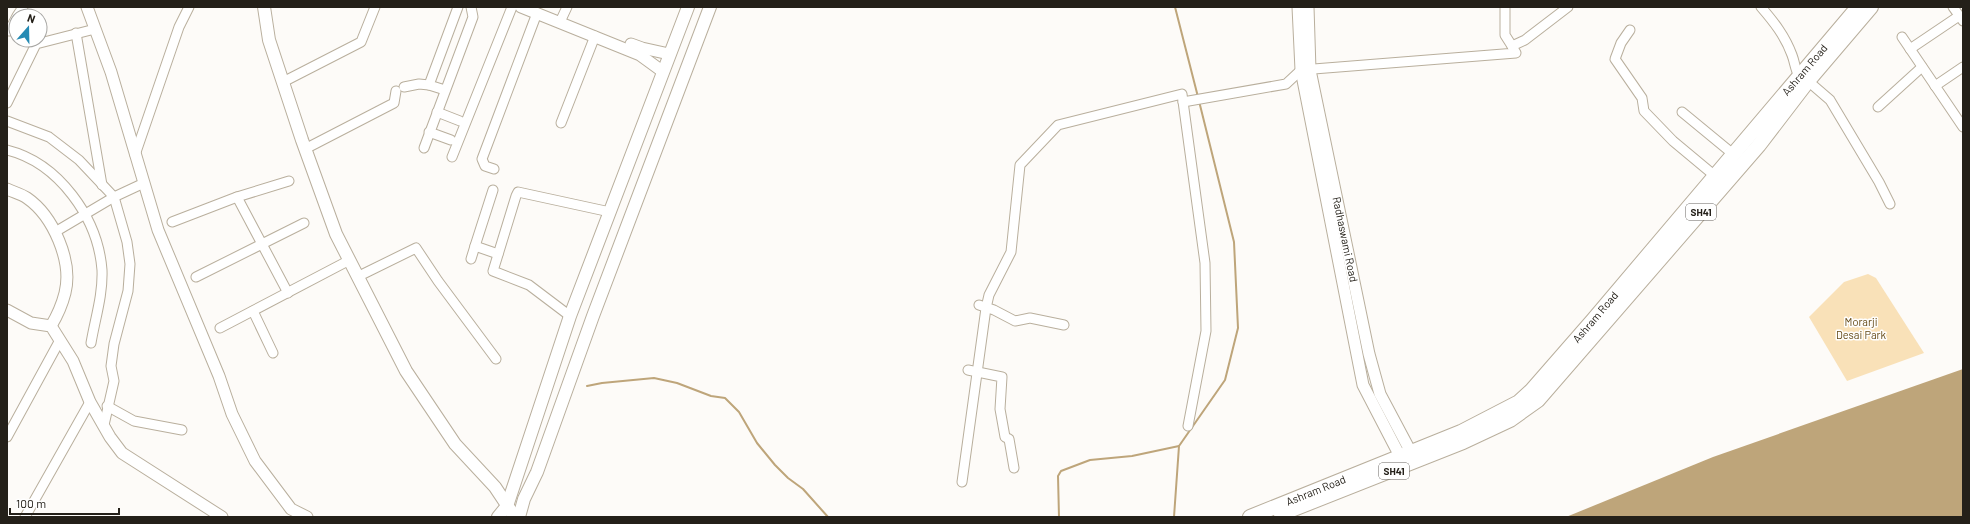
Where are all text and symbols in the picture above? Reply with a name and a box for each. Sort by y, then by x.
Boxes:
north arrow [8,8,48,48]
text: N [26,11,37,25]
street label: Ashram Road [1779,41,1830,98]
street label: Radhaswami Road [1330,195,1361,283]
road number: SH41 [1686,204,1716,220]
street label: Ashram Road [1569,289,1620,345]
park label: Morarji Desai Park [1836,315,1887,341]
road number: SH41 [1379,463,1409,479]
street label: Ashram Road [1284,472,1347,508]
scale bar [10,490,119,516]
text: 100 m [16,496,46,510]

